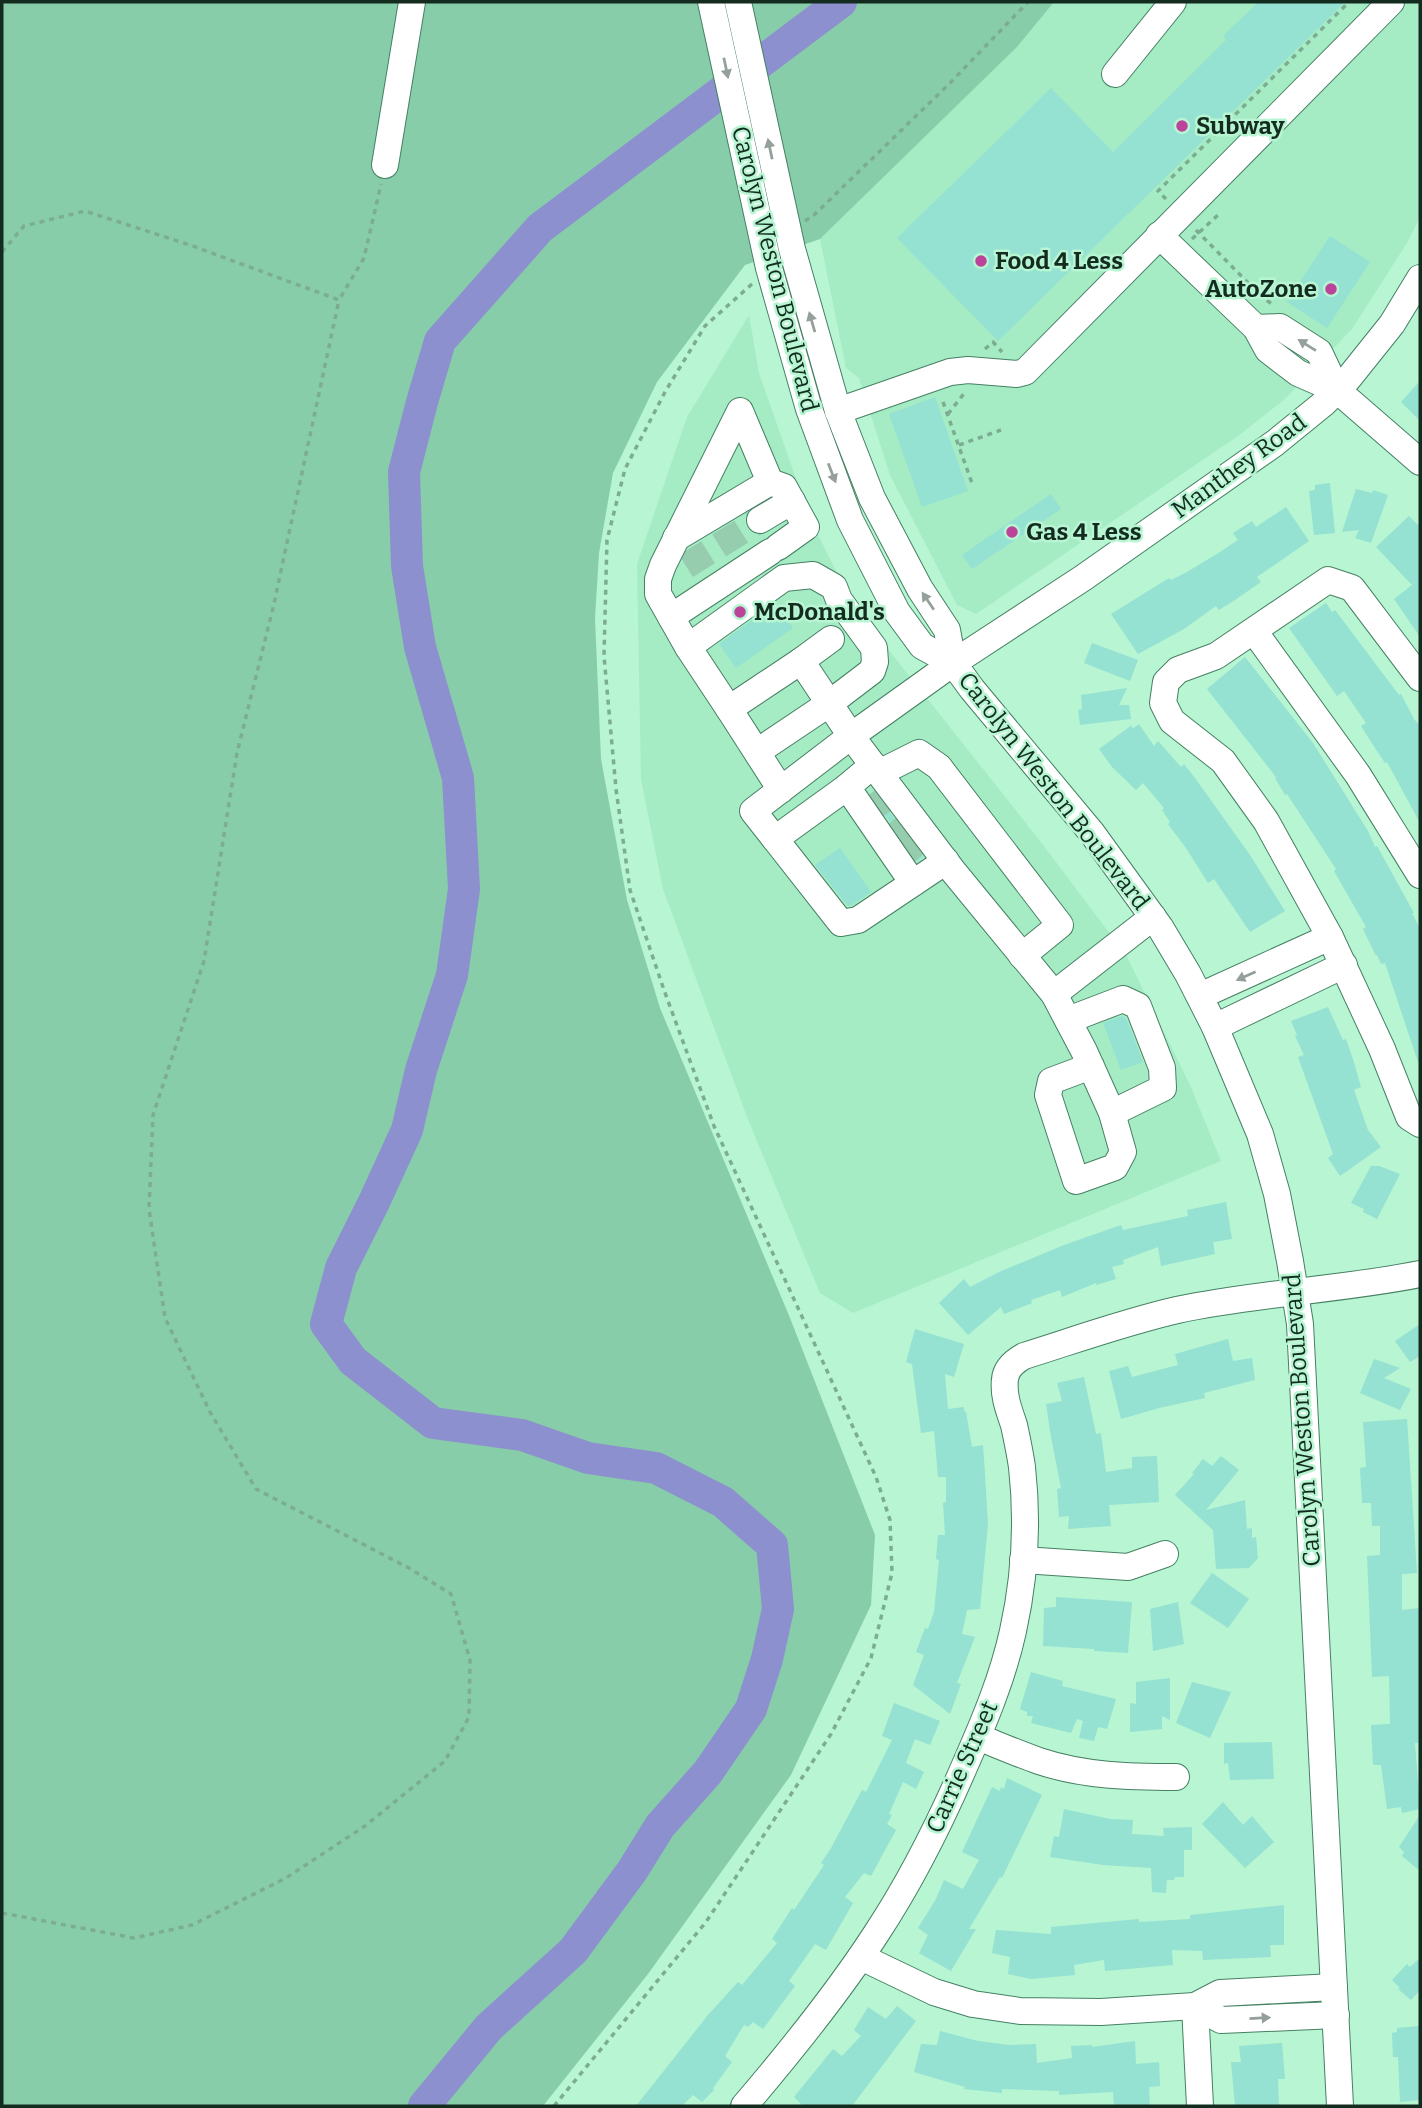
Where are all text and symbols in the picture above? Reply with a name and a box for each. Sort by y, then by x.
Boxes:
one-way arrow [720,57,731,79]
place label: Subway [1196,112,1285,140]
marker: Subway [1174,118,1190,134]
street label: Carolyn Weston Boulevard [726,123,824,415]
one-way arrow [764,138,775,160]
place label: Food 4 Less [995,247,1123,275]
marker: Food 4 Less [973,253,989,269]
place label: AutoZone [1205,275,1317,303]
marker: AutoZone [1323,281,1339,297]
one-way arrow [806,310,817,332]
one-way arrow [1297,338,1317,351]
street label: Manthey Road [1166,408,1312,524]
one-way arrow [826,463,837,484]
place label: Gas 4 Less [1026,518,1142,546]
marker: Gas 4 Less [1004,524,1020,540]
one-way arrow [922,591,935,611]
place label: McDonald's [754,598,885,626]
marker: McDonald's [732,604,748,620]
street label: Carolyn Weston Boulevard [953,667,1155,915]
one-way arrow [1236,970,1256,982]
street label: Carolyn Weston Boulevard [1278,1273,1326,1567]
street label: Carrie Street [920,1696,1004,1837]
one-way arrow [1249,2013,1271,2024]

